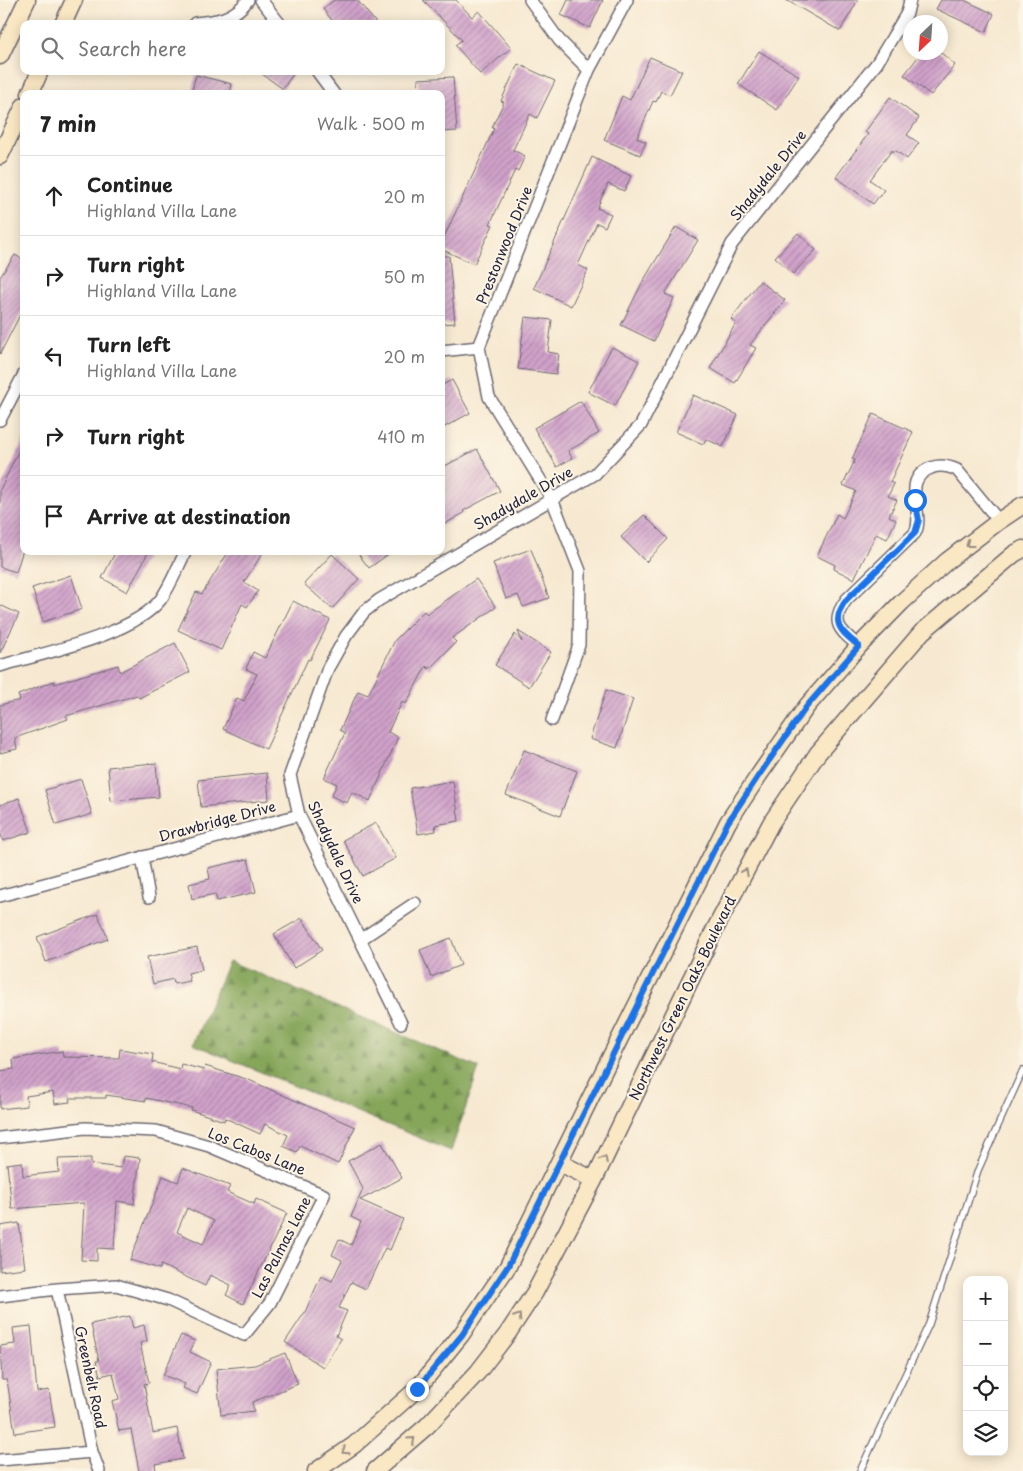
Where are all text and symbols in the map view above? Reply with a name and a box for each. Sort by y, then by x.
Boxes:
north arrow [903,15,948,60]
search box [20,20,445,75]
icon: search [38,34,66,62]
text: Search here [78,34,187,62]
text: 7 min [40,107,96,139]
text: Walk · 500 m [317,111,425,135]
street label: Shadydale Drive [725,125,811,225]
text: Continue [87,170,173,198]
icon: ahead [40,182,68,210]
street label: Prestonwood Drive [471,183,537,307]
text: 20 m [384,184,425,208]
text: Highland Villa Lane [87,198,237,222]
text: Turn right [87,250,185,278]
icon: right [40,262,68,290]
text: 50 m [384,264,425,288]
text: Highland Villa Lane [87,278,237,302]
text: Turn left [87,330,171,358]
icon: left [40,342,68,370]
text: 20 m [384,344,425,368]
text: Highland Villa Lane [87,358,237,382]
icon: right [40,422,68,450]
text: Turn right [87,422,185,450]
text: 410 m [377,424,425,448]
street label: Shadydale Drive [470,461,576,535]
route start [904,489,927,512]
icon: arrive [40,502,68,530]
text: Arrive at destination [87,502,291,530]
one-way arrow [965,538,975,547]
street label: Drawbridge Drive [156,795,278,847]
street label: Shadydale Drive [303,797,369,907]
one-way arrow [739,868,749,877]
street label: Northwest Green Oaks Boulevard [623,892,741,1104]
street label: Los Cabos Lane [205,1122,309,1180]
one-way arrow [597,1155,608,1164]
street label: Las Palmas Lane [246,1192,316,1301]
map controls [963,1276,1008,1456]
button: + [963,1276,1008,1321]
one-way arrow [512,1314,522,1323]
button: − [963,1321,1008,1366]
street label: Greenbelt Road [70,1324,112,1430]
button: locate [963,1366,1008,1411]
route end [406,1378,429,1401]
button: layers [963,1411,1008,1456]
one-way arrow [406,1437,415,1445]
one-way arrow [341,1445,350,1454]

